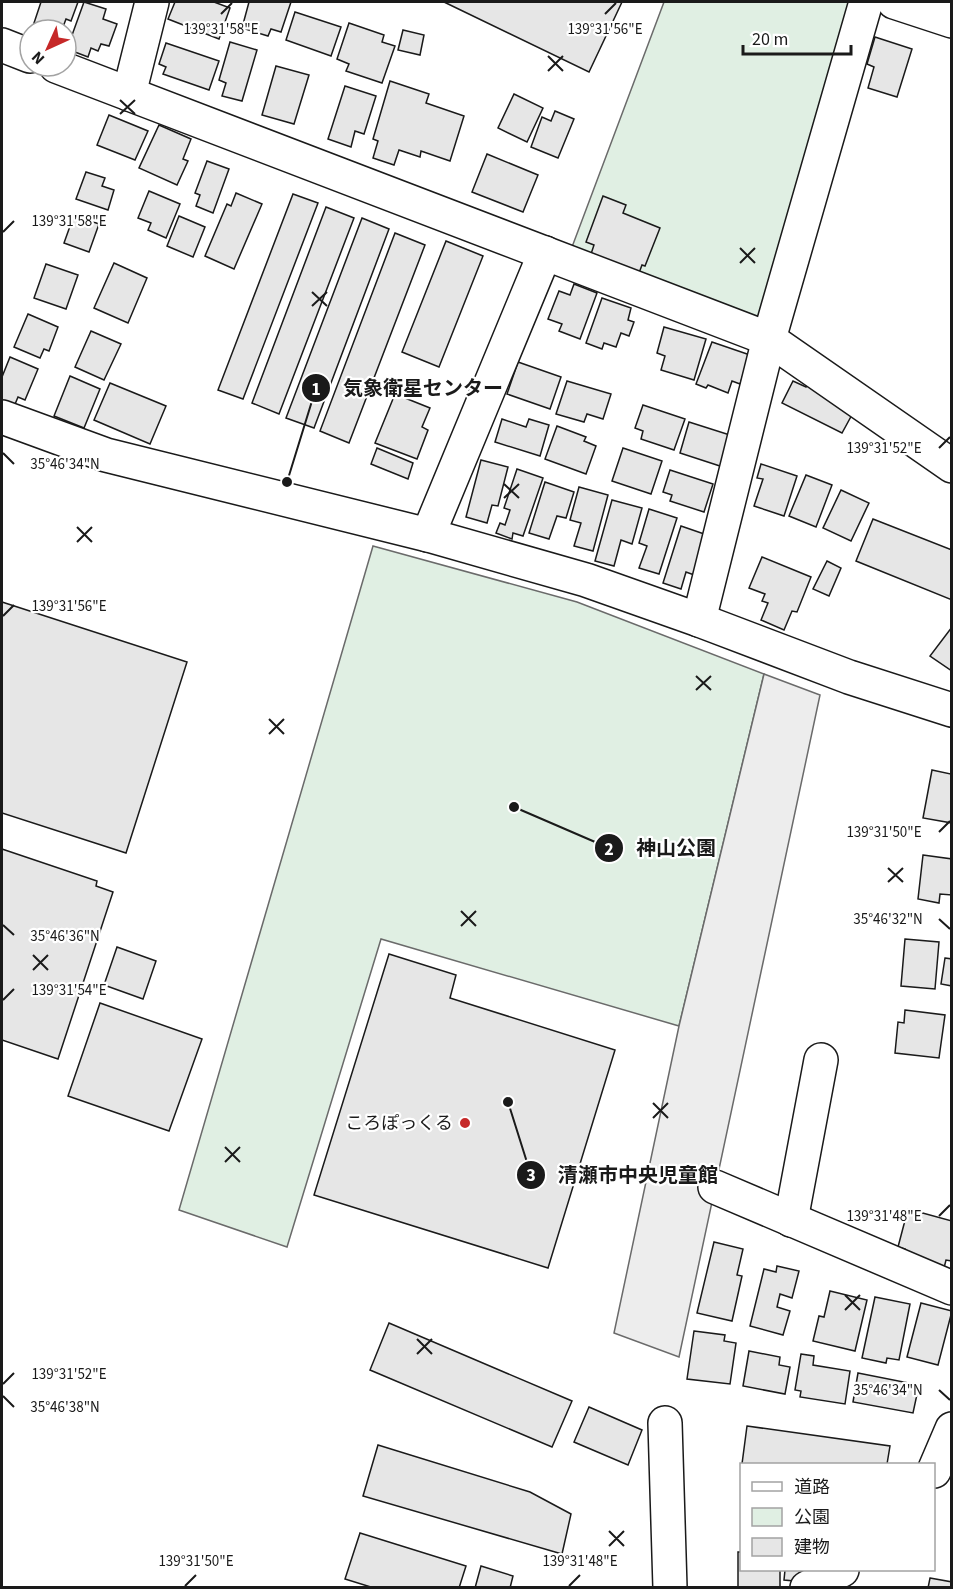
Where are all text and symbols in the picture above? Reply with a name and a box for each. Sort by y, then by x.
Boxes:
north arrow [18,18,78,78]
scale bar [743,18,851,56]
text: 139°31'58"E [183,19,259,40]
text: 139°31'56"E [567,19,643,40]
text: 20 m [752,27,788,52]
text: N [27,46,50,69]
text: 139°31'58"E [31,211,107,232]
callout: 気象衛星センター [301,369,515,407]
text: 気象衛星センター [343,375,503,403]
text: 1 [311,377,321,402]
text: 139°31'52"E [846,438,922,459]
text: 35°46'34"N [30,454,100,475]
text: 139°31'56"E [31,596,107,617]
text: 139°31'50"E [846,822,922,843]
callout: 神山公園 [594,829,728,867]
text: 神山公園 [636,835,716,863]
text: 2 [604,837,614,862]
text: 35°46'32"N [853,909,923,930]
text: 35°46'36"N [30,926,100,947]
text: 139°31'54"E [31,980,107,1001]
place label: ころぽっくる [345,1111,453,1136]
marker: ころぽっくる [458,1116,472,1130]
callout: 清瀬市中央児童館 [516,1156,730,1194]
text: 清瀬市中央児童館 [558,1162,718,1190]
text: 3 [526,1163,536,1188]
text: 139°31'48"E [846,1206,922,1227]
text: 139°31'52"E [31,1364,107,1385]
text: 35°46'34"N [853,1380,923,1401]
text: 35°46'38"N [30,1397,100,1418]
legend [740,1463,935,1571]
text: 道路 [794,1475,830,1500]
text: 公園 [794,1505,830,1530]
text: 建物 [794,1535,830,1560]
text: 139°31'50"E [158,1551,234,1572]
text: 139°31'48"E [542,1551,618,1572]

